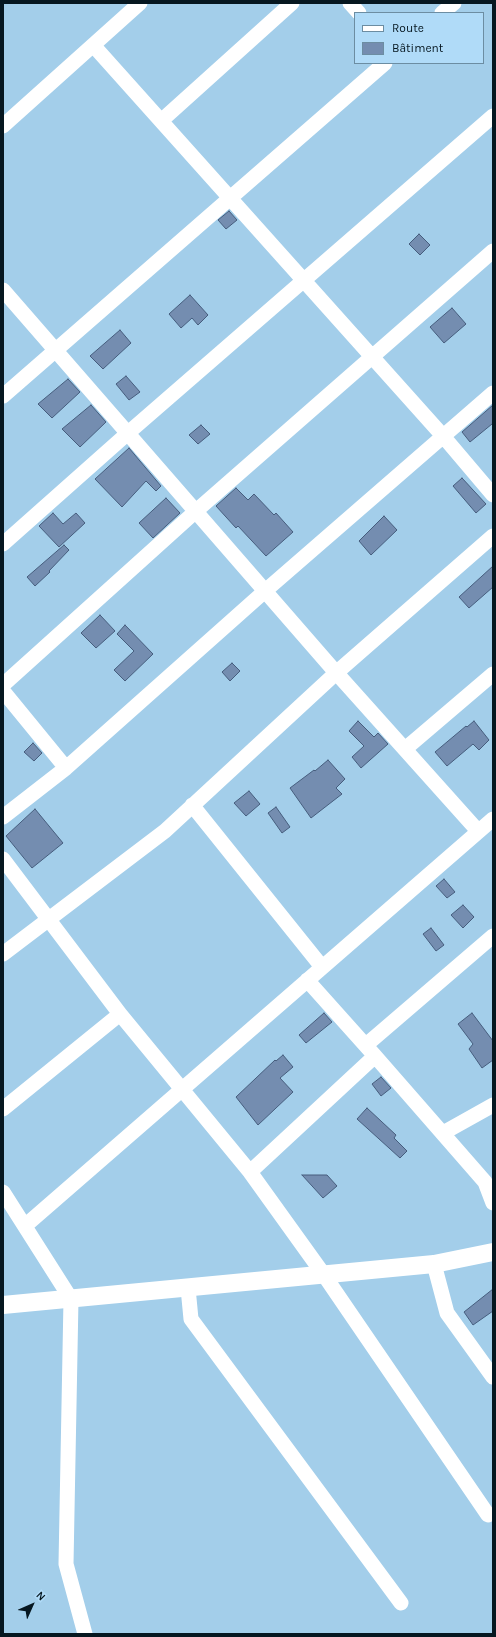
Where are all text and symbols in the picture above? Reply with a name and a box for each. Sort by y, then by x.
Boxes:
legend [354,12,484,64]
text: Route [392,21,424,35]
text: Bâtiment [392,41,443,55]
north arrow [12,1585,52,1625]
text: N [33,1589,48,1604]

